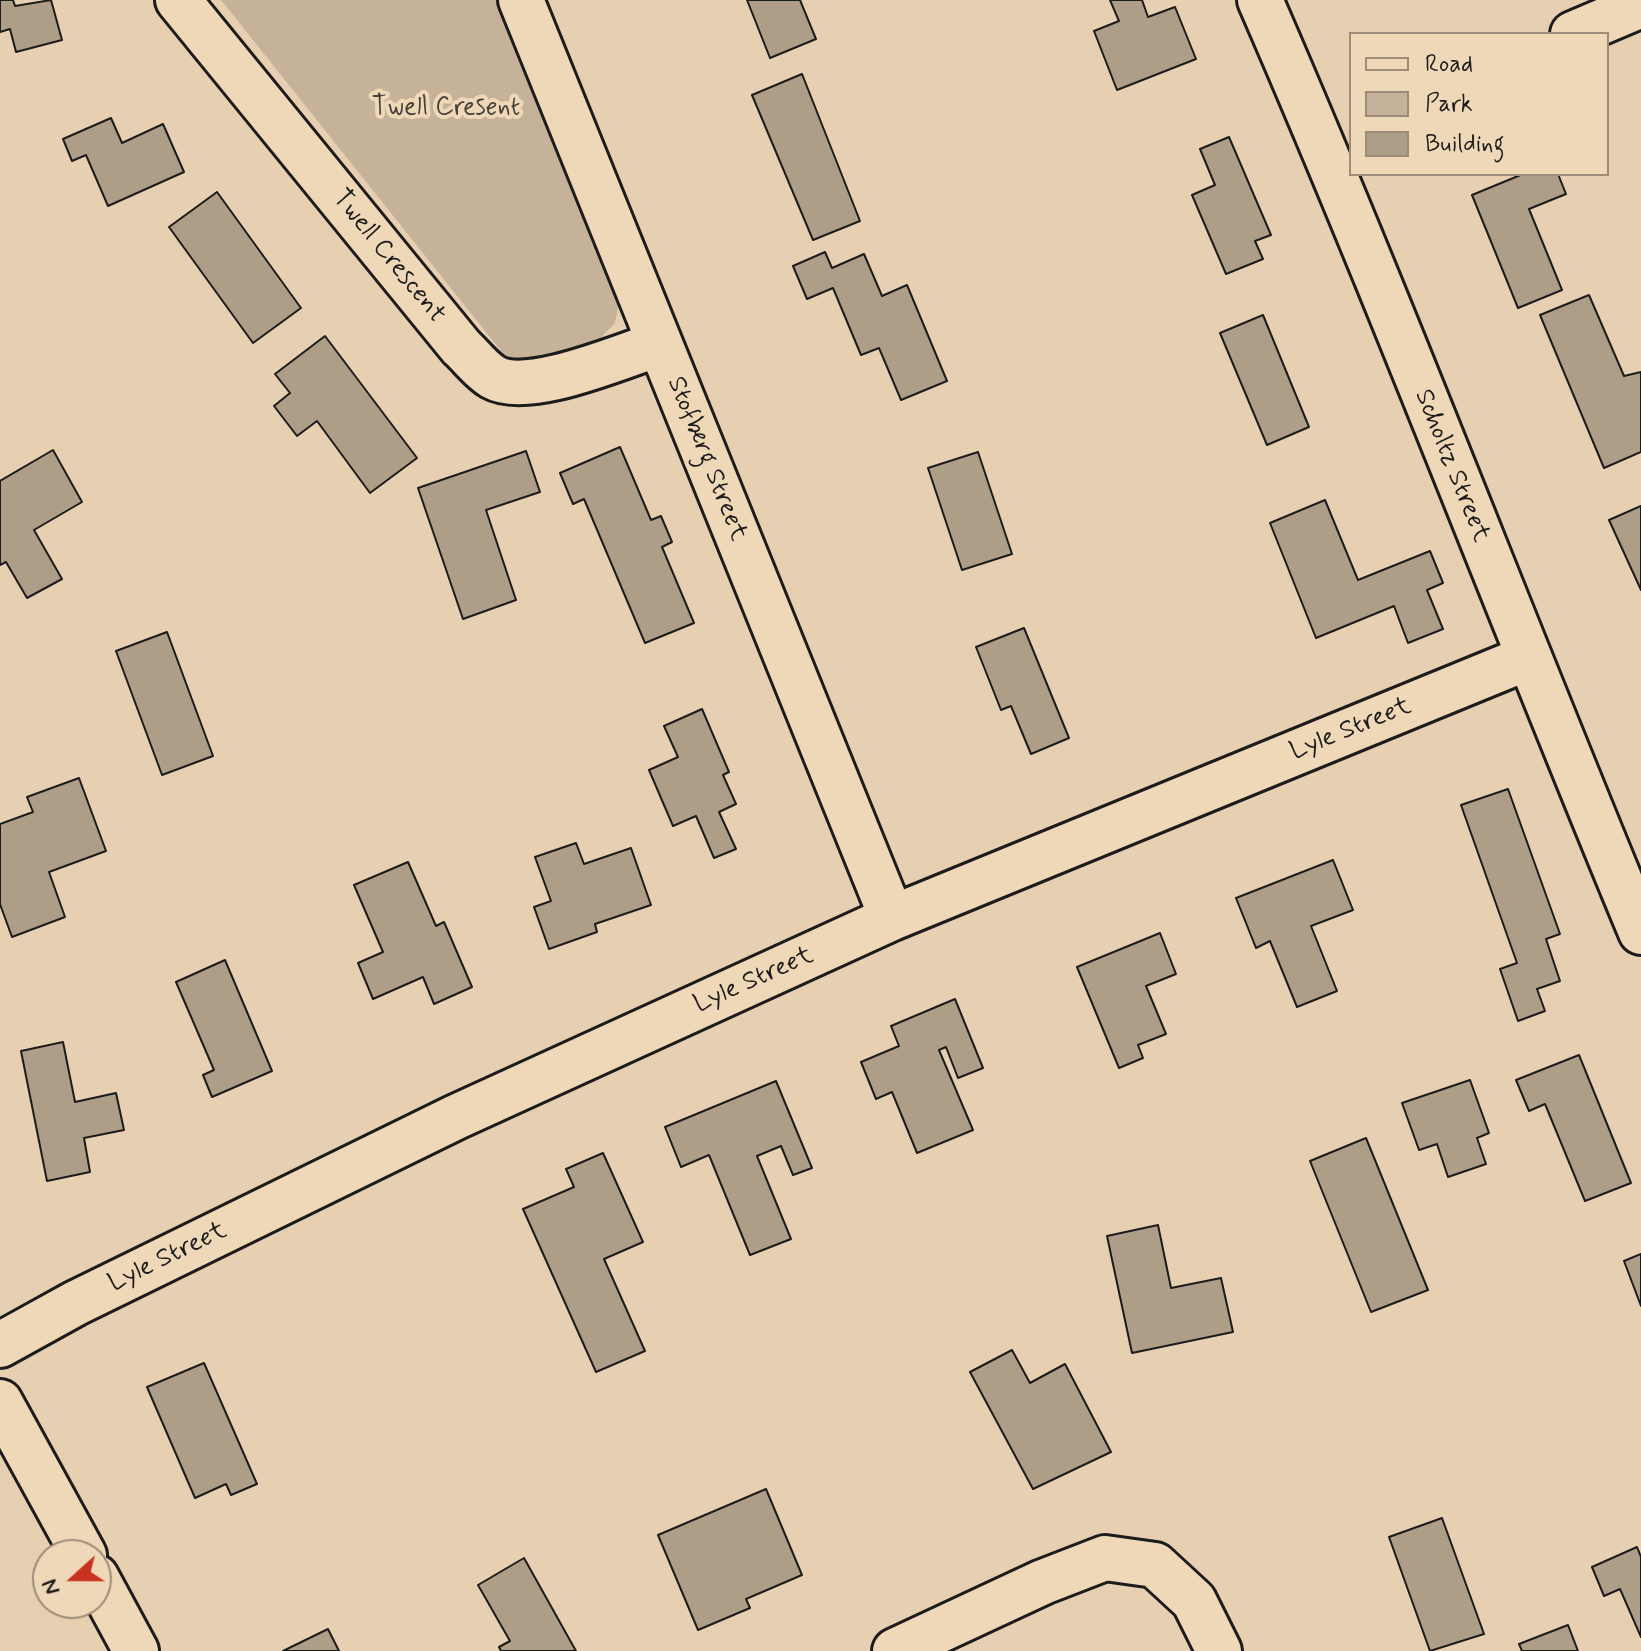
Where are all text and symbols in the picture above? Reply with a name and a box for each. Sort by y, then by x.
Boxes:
legend [1349,32,1609,176]
text: Road [1425,49,1473,80]
text: Park [1425,89,1473,120]
park label: Twell Cresent [372,93,520,125]
text: Building [1425,129,1505,160]
street label: Twell Crescent [325,184,451,330]
street label: Stofberg Street [659,372,753,546]
street label: Scholtz Street [1406,385,1496,547]
street label: Lyle Street [1286,692,1416,768]
street label: Lyle Street [689,941,819,1021]
street label: Lyle Street [104,1216,232,1300]
north arrow [32,1539,112,1619]
text: N [36,1575,67,1599]

